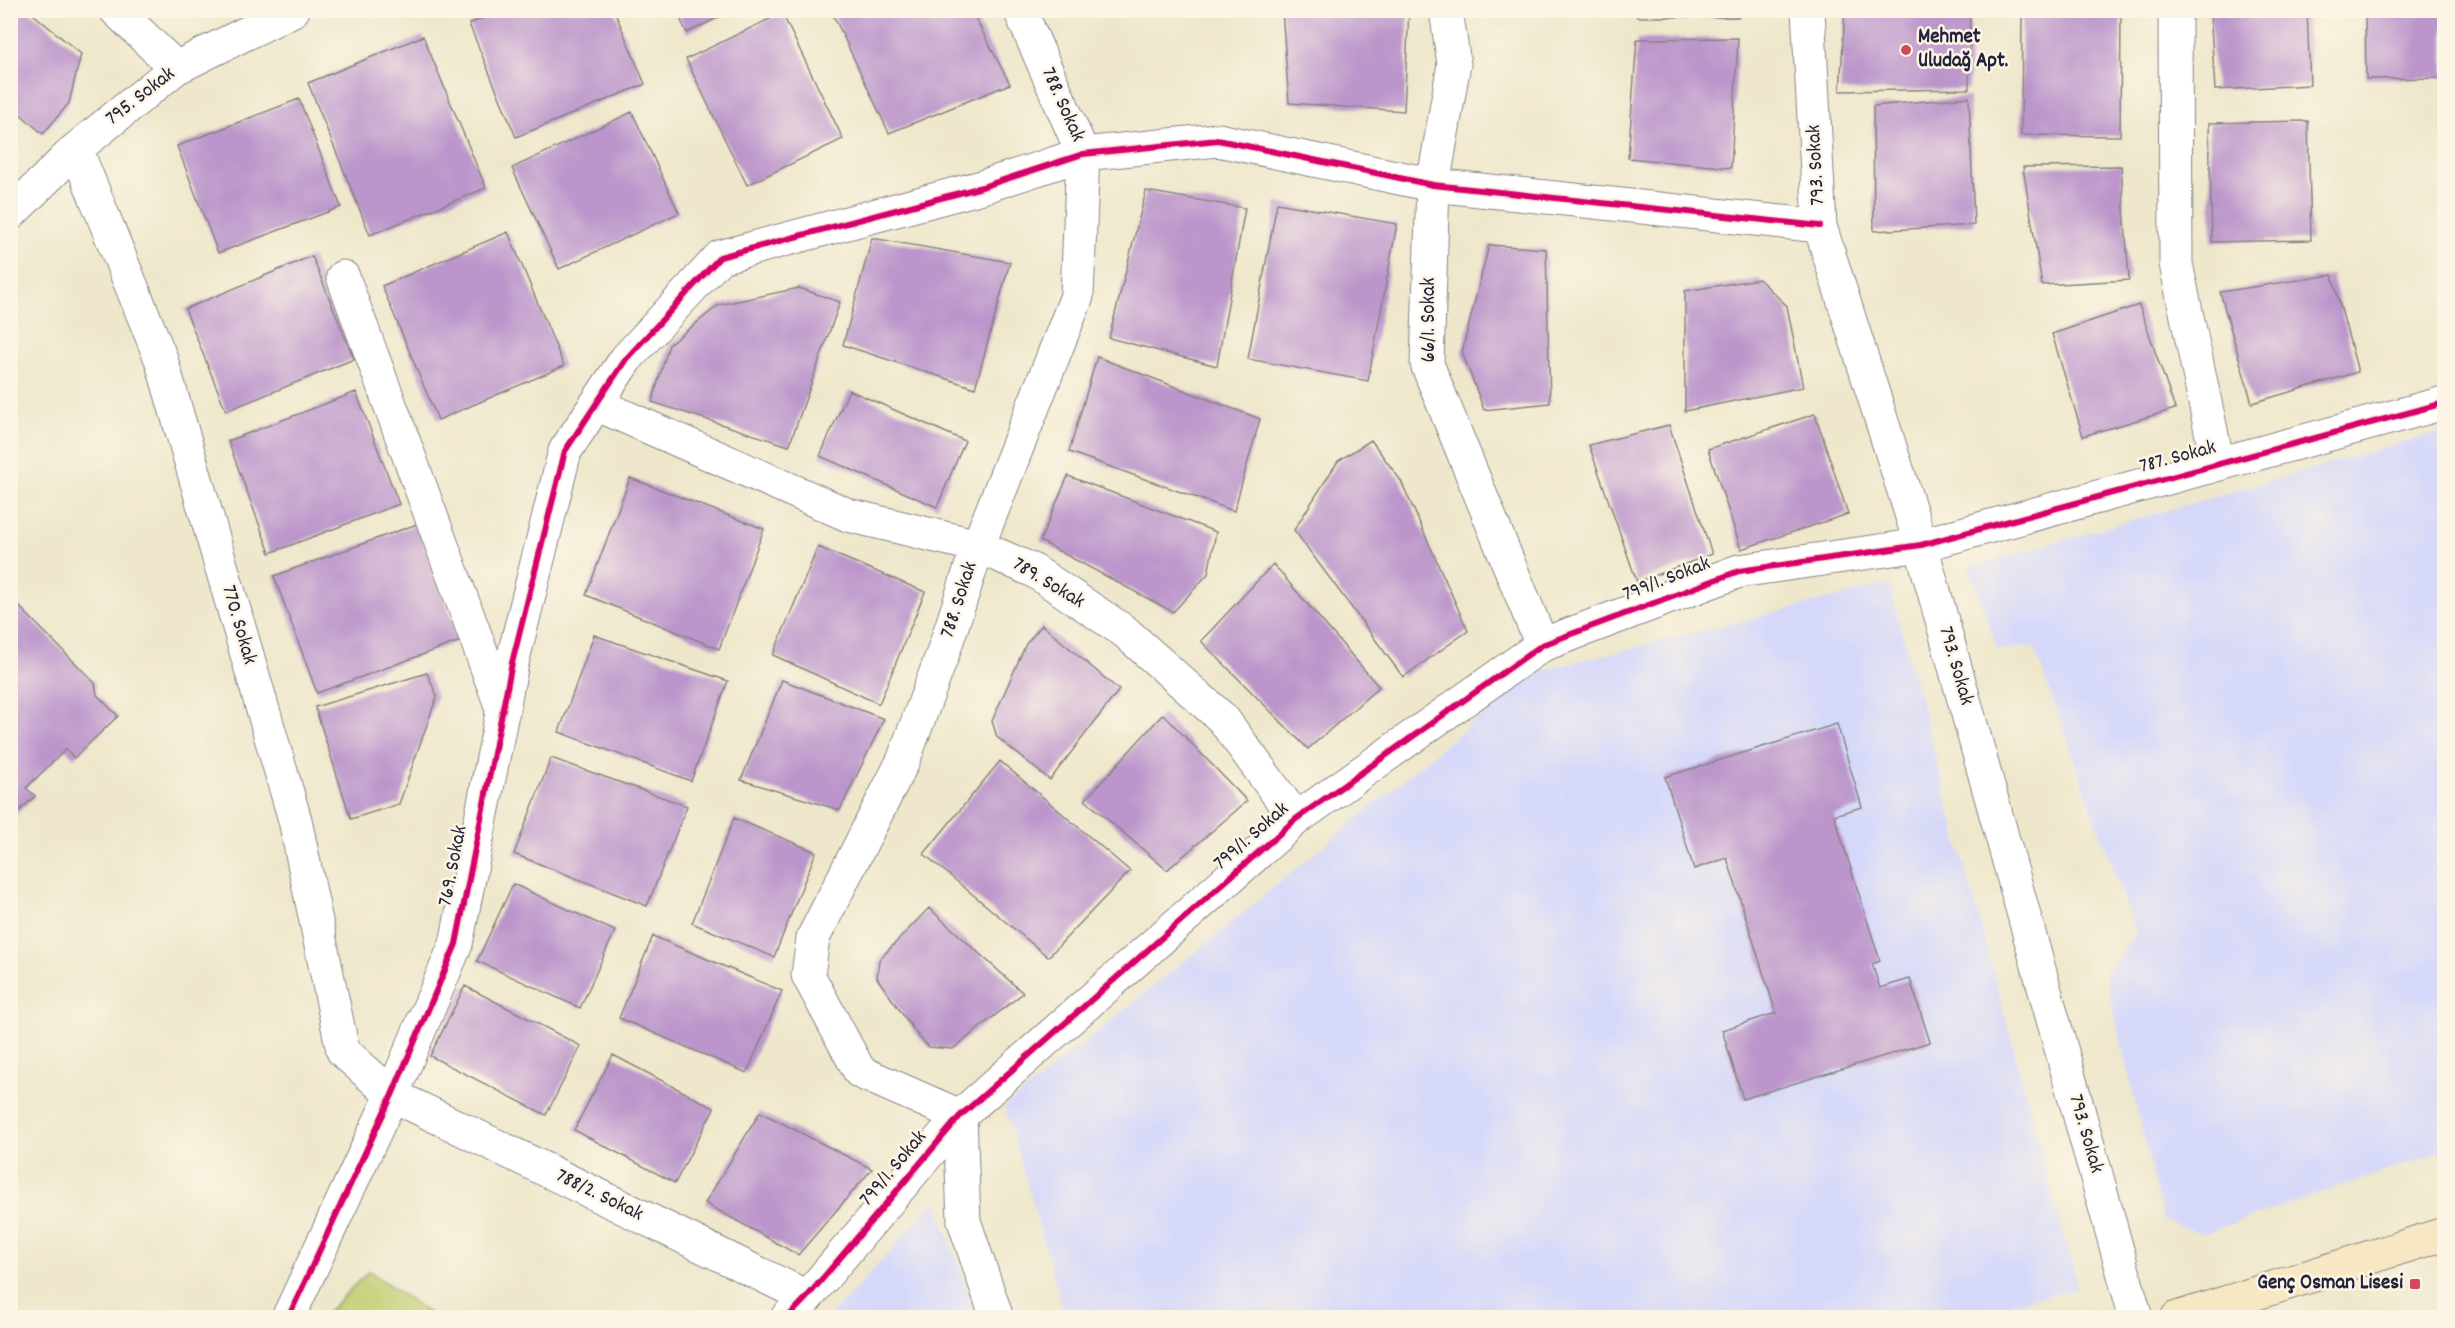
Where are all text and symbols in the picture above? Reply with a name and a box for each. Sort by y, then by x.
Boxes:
place label: Mehmet Uludağ Apt. [1918,23,2008,77]
marker: Mehmet Uludağ Apt. [1899,43,1913,57]
street label: 795. Sokak [100,60,182,134]
street label: 788. Sokak [1032,63,1092,147]
street label: 793. Sokak [1800,124,1834,206]
street label: 66/1. Sokak [1415,277,1445,363]
street label: 787. Sokak [2136,433,2220,483]
street label: 799/1. Sokak [1619,550,1715,610]
street label: 789. Sokak [1006,551,1090,617]
street label: 788. Sokak [934,558,986,642]
street label: 770. Sokak [212,582,264,668]
street label: 793. Sokak [1929,623,1981,709]
street label: 799/1. Sokak [1208,796,1296,878]
street label: 769. Sokak [431,823,477,909]
street label: 793. Sokak [2059,1091,2111,1177]
street label: 799/1. Sokak [853,1124,935,1214]
street label: 788/2. Sokak [550,1162,648,1230]
place label: Genç Osman Lisesi [2257,1269,2403,1299]
marker: Genç Osman Lisesi [2408,1277,2422,1291]

